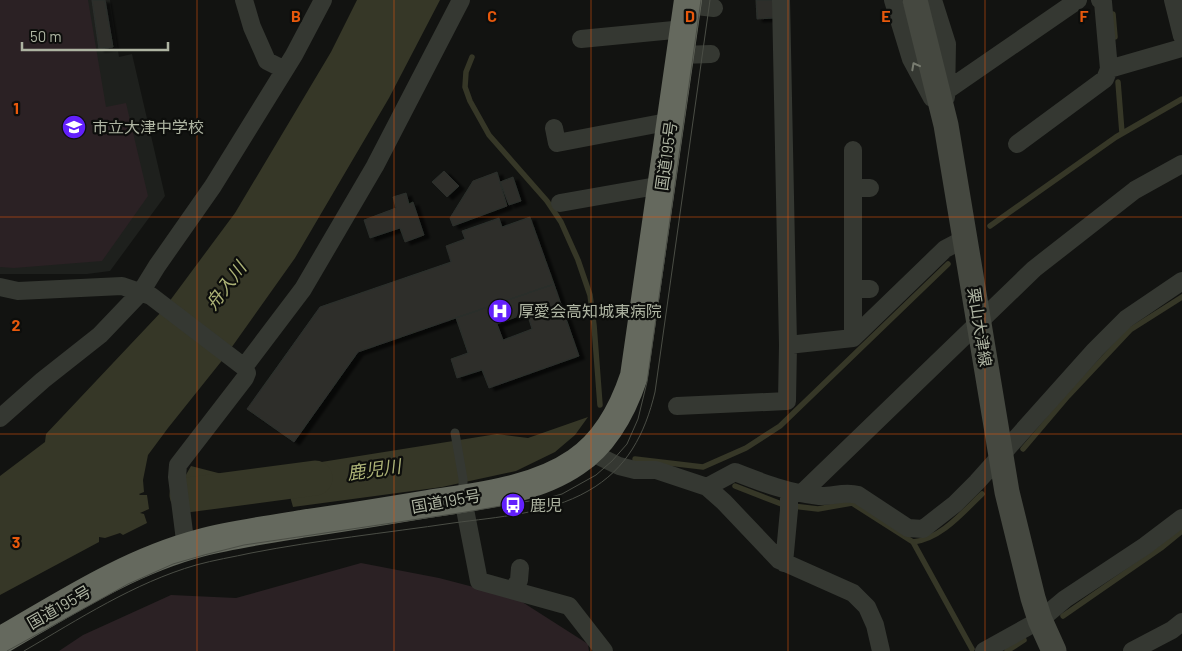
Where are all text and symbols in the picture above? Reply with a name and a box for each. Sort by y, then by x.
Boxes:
text: B [291,6,301,25]
text: C [487,6,497,25]
text: D [685,6,695,25]
text: E [881,6,891,25]
text: F [1080,6,1089,25]
scale bar [22,20,169,52]
text: 50 m [30,27,62,45]
one-way arrow [911,63,921,72]
text: 1 [13,98,19,117]
school or university icon: 市立大津中学校 [61,114,87,140]
place label: 市立大津中学校 [92,117,204,136]
street label: 国道195号 [651,120,680,192]
water label: 舟入川 [200,256,251,314]
street label: 栗山大津線 [965,286,996,368]
hospital icon: 厚愛会高知城東病院 [487,298,513,324]
place label: 厚愛会高知城東病院 [518,301,662,320]
text: 2 [12,315,21,334]
water label: 鹿児川 [346,454,404,484]
street label: 国道195号 [410,485,482,516]
bus stop icon: 鹿児 [500,492,526,518]
place label: 鹿児 [530,495,562,514]
text: 3 [12,532,20,551]
street label: 国道195号 [24,581,94,632]

